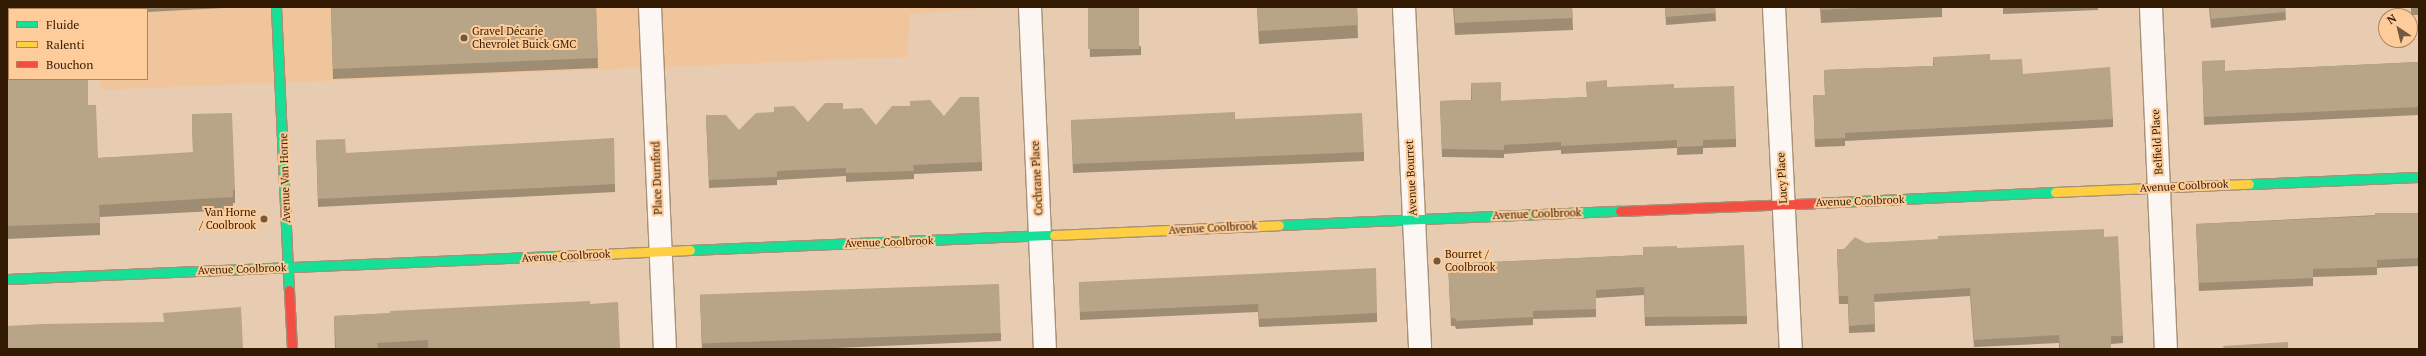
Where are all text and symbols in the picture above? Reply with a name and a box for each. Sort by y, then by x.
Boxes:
legend [8,8,148,80]
north arrow [2378,8,2418,48]
text: N [2384,11,2399,27]
text: Fluide [46,17,79,32]
place label: Gravel Décarie Chevrolet Buick GMC [472,25,576,51]
marker: Gravel Décarie Chevrolet Buick GMC [459,33,469,43]
text: Ralenti [46,37,85,52]
text: Bouchon [46,57,93,72]
street label: Belfield Place [2149,109,2165,175]
street label: Avenue Van Horne [277,133,293,223]
street label: Cochrane Place [1028,140,1046,216]
street label: Avenue Bourret [1402,140,1420,216]
street label: Place Durnford [649,141,665,215]
street label: Lucy Place [1774,152,1790,204]
street label: Avenue Coolbrook [2139,177,2229,195]
street label: Avenue Coolbrook [1815,193,1905,209]
place label: Van Horne / Coolbrook [199,206,256,232]
street label: Avenue Coolbrook [1492,206,1582,222]
marker: Van Horne / Coolbrook [259,214,269,224]
street label: Avenue Coolbrook [1168,219,1258,237]
street label: Avenue Coolbrook [844,234,934,250]
street label: Avenue Coolbrook [521,247,611,265]
place label: Bourret / Coolbrook [1445,248,1495,274]
marker: Bourret / Coolbrook [1432,256,1442,266]
street label: Avenue Coolbrook [197,261,287,277]

